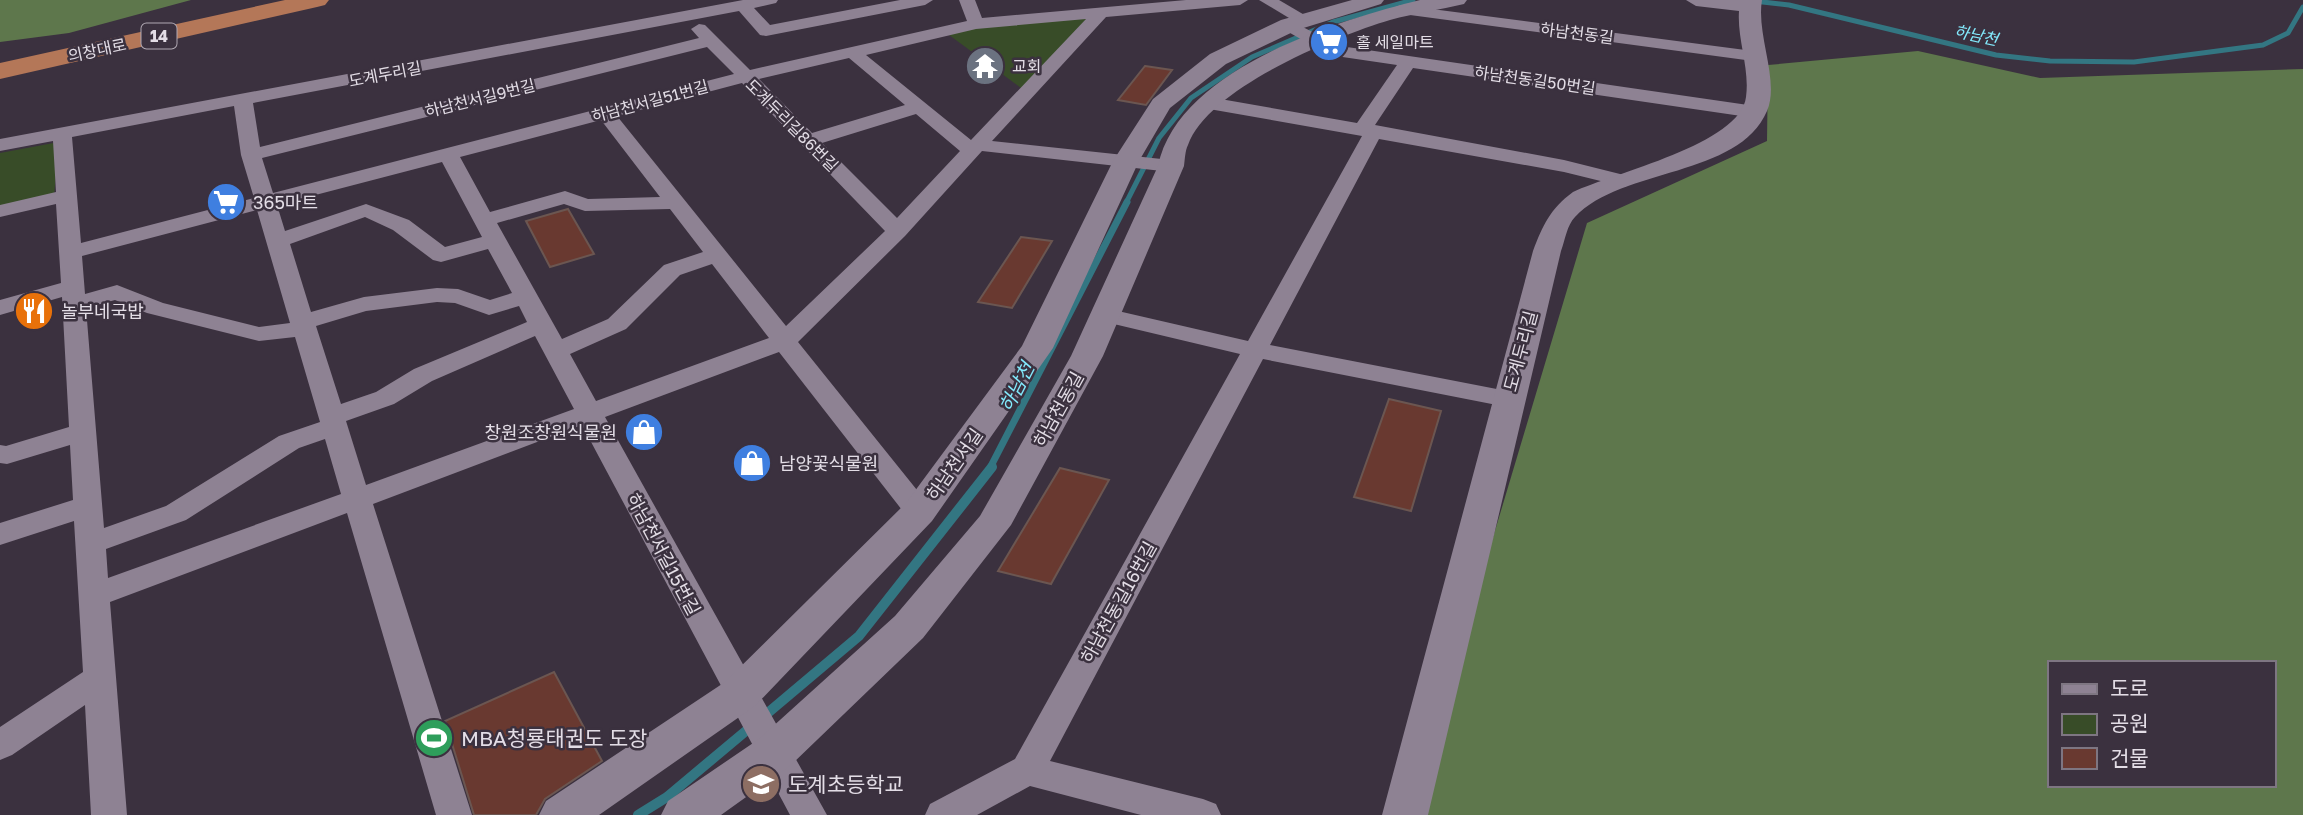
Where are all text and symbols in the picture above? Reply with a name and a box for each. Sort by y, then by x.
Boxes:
street label: 하남천동길 [1539,19,1615,47]
supermarket icon: 홀 세일마트 [1308,21,1350,63]
water label: 하남천 [1952,21,2002,50]
road number: 14 [142,24,176,48]
place label: 홀 세일마트 [1356,32,1434,52]
street label: 의창대로 [66,34,128,66]
temple icon: 교회 [964,45,1006,87]
place label: 교회 [1012,56,1041,76]
street label: 도계두리길 [347,57,423,91]
street label: 하남천동길50번길 [1473,62,1597,98]
street label: 하남천서길9번길 [423,75,537,121]
street label: 도계두리길86번길 [742,75,842,175]
street label: 하남천서길51번길 [589,76,711,126]
supermarket icon: 365마트 [205,181,247,223]
place label: 365마트 [253,191,318,213]
restaurant icon: 놀부네국밥 [13,290,55,332]
place label: 놀부네국밥 [61,300,144,322]
street label: 도계두리길 [1499,308,1541,394]
water label: 하남천 [994,357,1039,416]
street label: 하남천동길 [1028,367,1088,451]
shop icon: 창원조창원식물원 [623,411,665,453]
place label: 창원조창원식물원 [485,421,617,443]
street label: 하남천서길 [921,424,987,504]
shop icon: 남양꽃식물원 [731,442,773,484]
place label: 남양꽃식물원 [779,452,878,474]
street label: 하남천서길15번길 [623,489,705,619]
street label: 하남천동길16번길 [1076,537,1160,667]
legend [2048,661,2275,787]
text: 도로 [2110,675,2149,701]
text: 공원 [2110,710,2149,736]
sports icon: MBA청룡태권도 도장 [413,717,455,759]
place label: MBA청룡태권도 도장 [461,725,647,751]
text: 건물 [2110,745,2149,771]
school or university icon: 도계초등학교 [740,763,782,805]
place label: 도계초등학교 [788,771,904,797]

